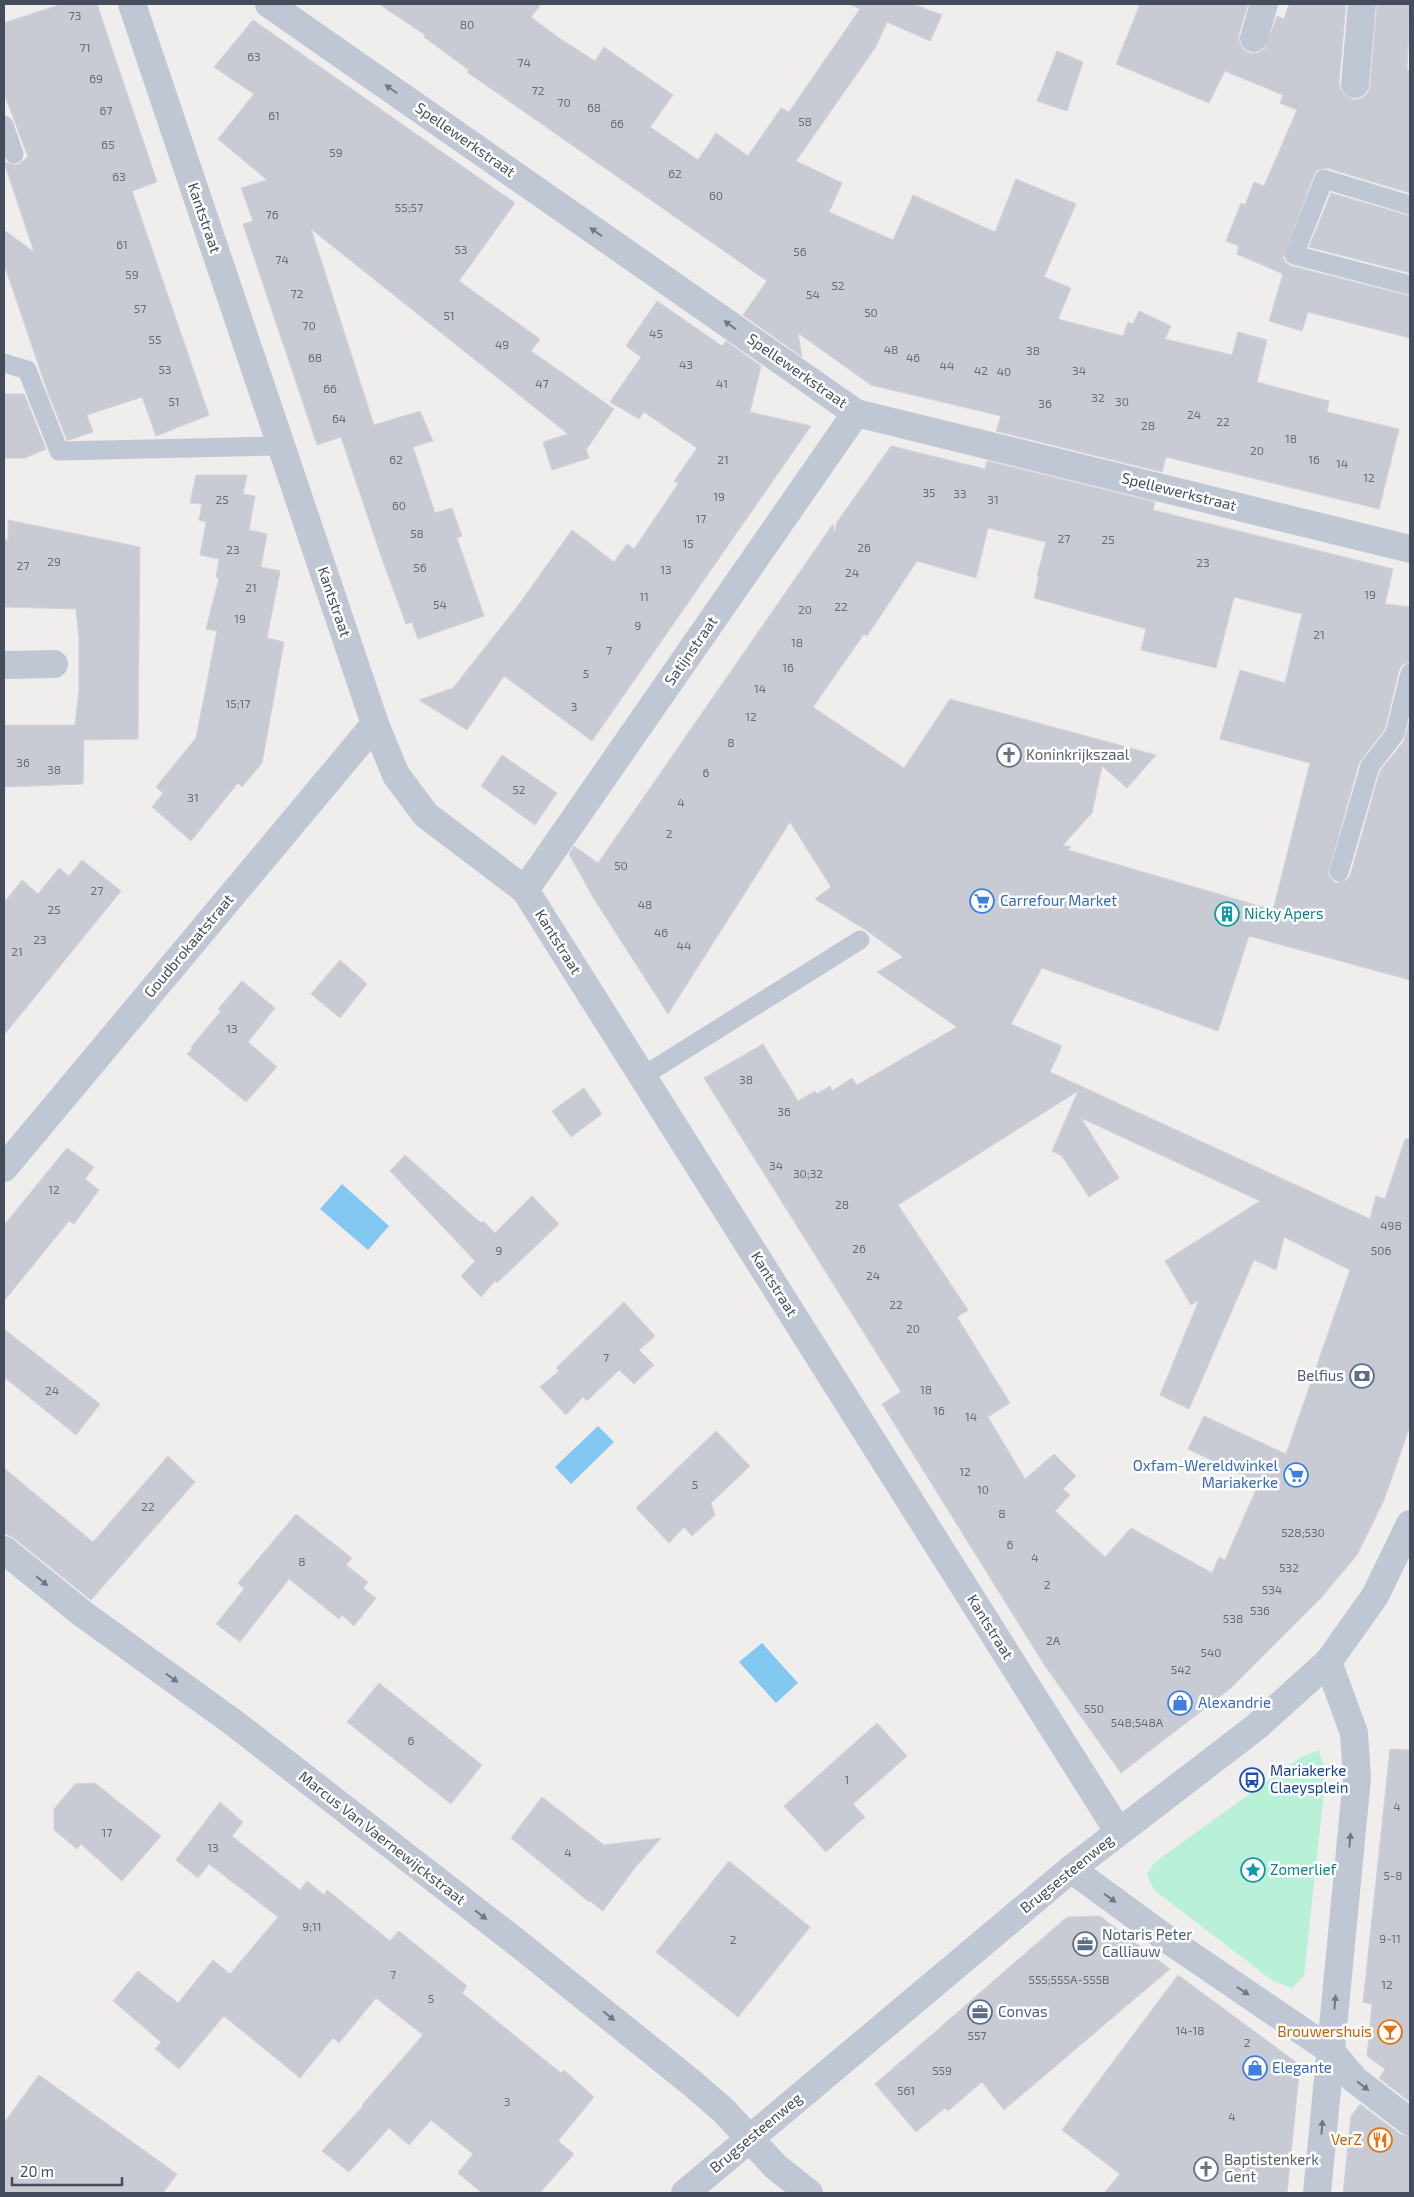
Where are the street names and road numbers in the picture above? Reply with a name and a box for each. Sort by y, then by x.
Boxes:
street label: Spellewerkstraat [412,98,519,180]
street label: Kantstraat [185,180,225,255]
street label: Spellewerkstraat [744,329,851,411]
street label: Spellewerkstraat [1120,468,1239,514]
street label: Kantstraat [315,564,355,639]
street label: Satijnstraat [660,612,722,689]
street label: Goudbrokaatstraat [140,890,237,1001]
street label: Kantstraat [532,906,586,977]
street label: Kantstraat [748,1248,802,1319]
street label: Kantstraat [964,1591,1018,1662]
street label: Marcus Van Vaernewijckstraat [295,1767,470,1909]
street label: Brugsesteenweg [1016,1830,1117,1916]
street label: Brugsesteenweg [706,2088,806,2176]

